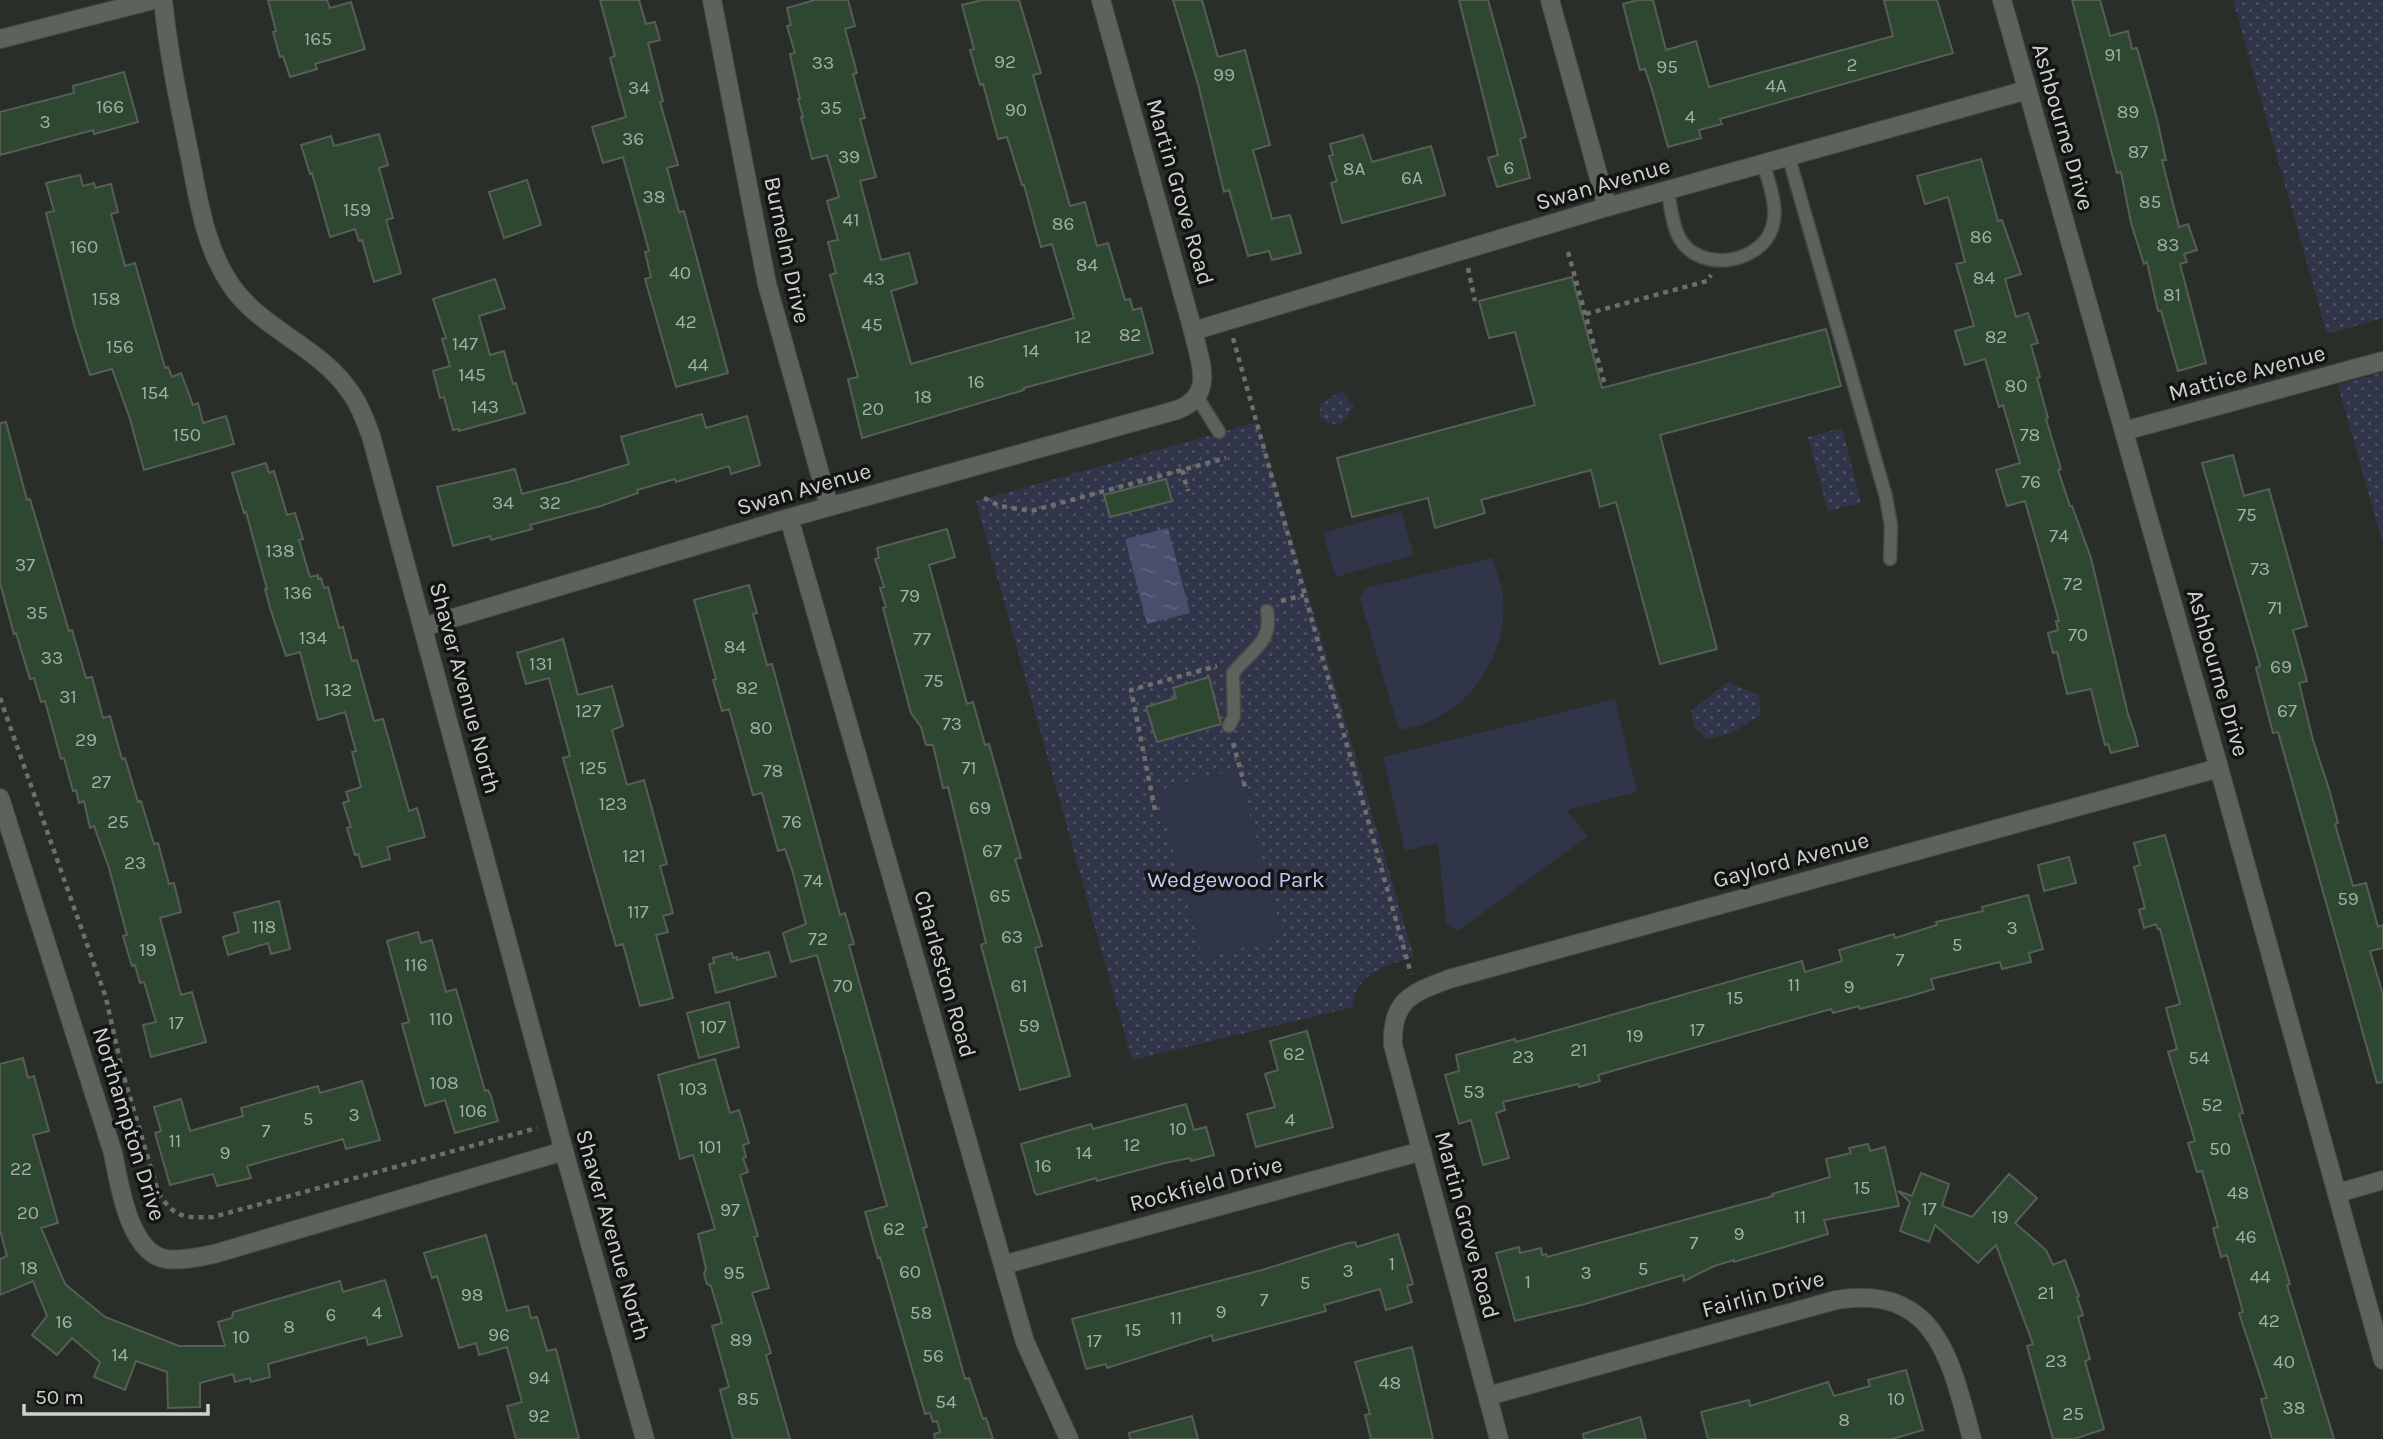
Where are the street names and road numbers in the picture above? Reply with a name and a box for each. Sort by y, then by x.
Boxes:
street label: Ashbourne Drive [2026,40,2100,214]
street label: Martin Grove Road [1140,96,1220,288]
street label: Swan Avenue [1533,152,1673,216]
street label: Burnelm Drive [758,174,816,326]
street label: Mattice Avenue [2166,339,2328,407]
street label: Swan Avenue [734,457,874,521]
street label: Shaver Avenue North [424,579,506,797]
street label: Ashbourne Drive [2181,586,2255,760]
street label: Gaylord Avenue [1710,826,1872,894]
street label: Charleston Road [908,887,982,1061]
street label: Northampton Drive [87,1024,171,1224]
street label: Shaver Avenue North [570,1127,656,1343]
street label: Martin Grove Road [1429,1128,1505,1322]
street label: Rockfield Drive [1127,1151,1285,1217]
street label: Fairlin Drive [1699,1265,1827,1323]

